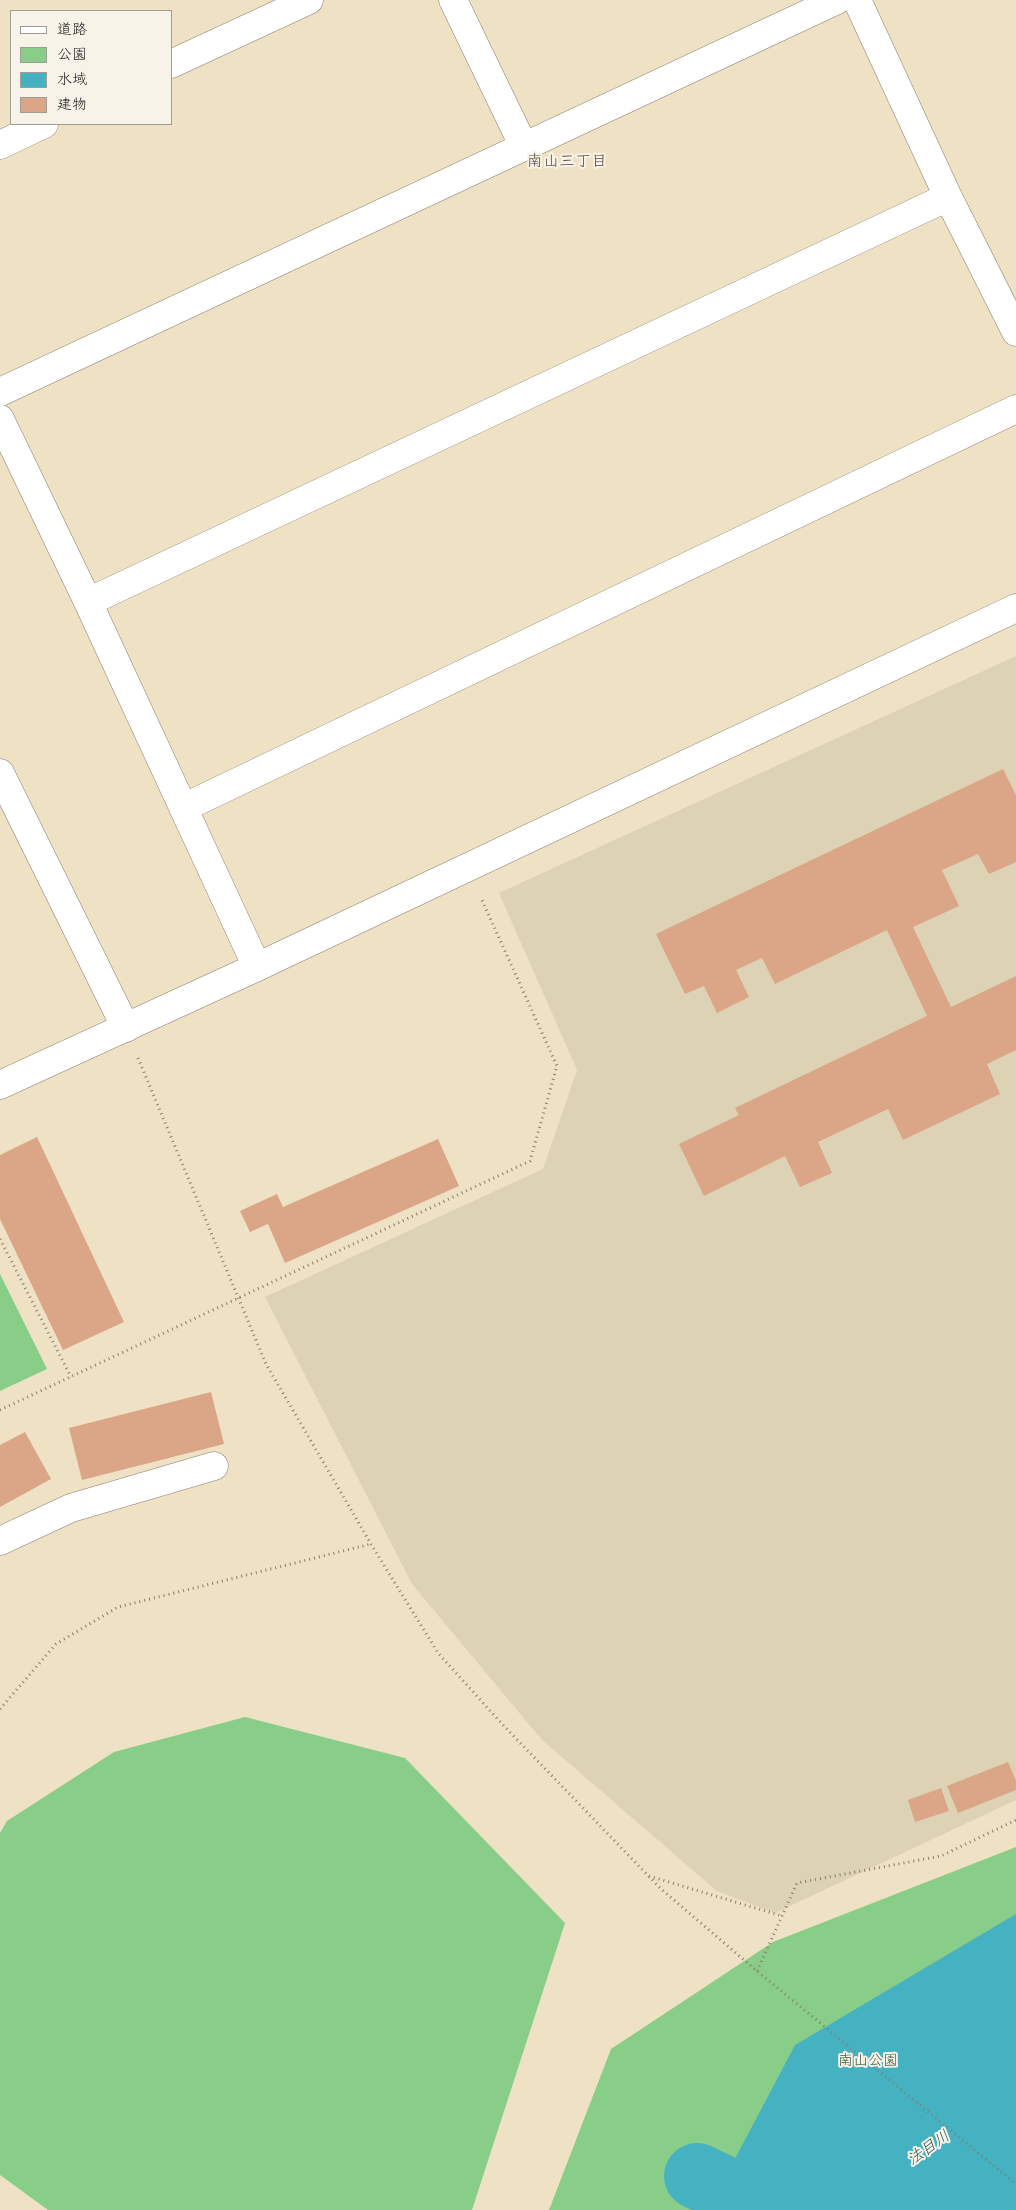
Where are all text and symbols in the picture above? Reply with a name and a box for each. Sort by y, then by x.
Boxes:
legend [10,10,172,125]
text: 道路 [57,20,87,42]
text: 公園 [57,45,87,67]
text: 水域 [57,70,87,92]
text: 建物 [57,95,87,117]
district label: 南山三丁目 [527,154,607,174]
park label: 南山公園 [838,2054,898,2072]
water label: 法目川 [905,2128,955,2172]

